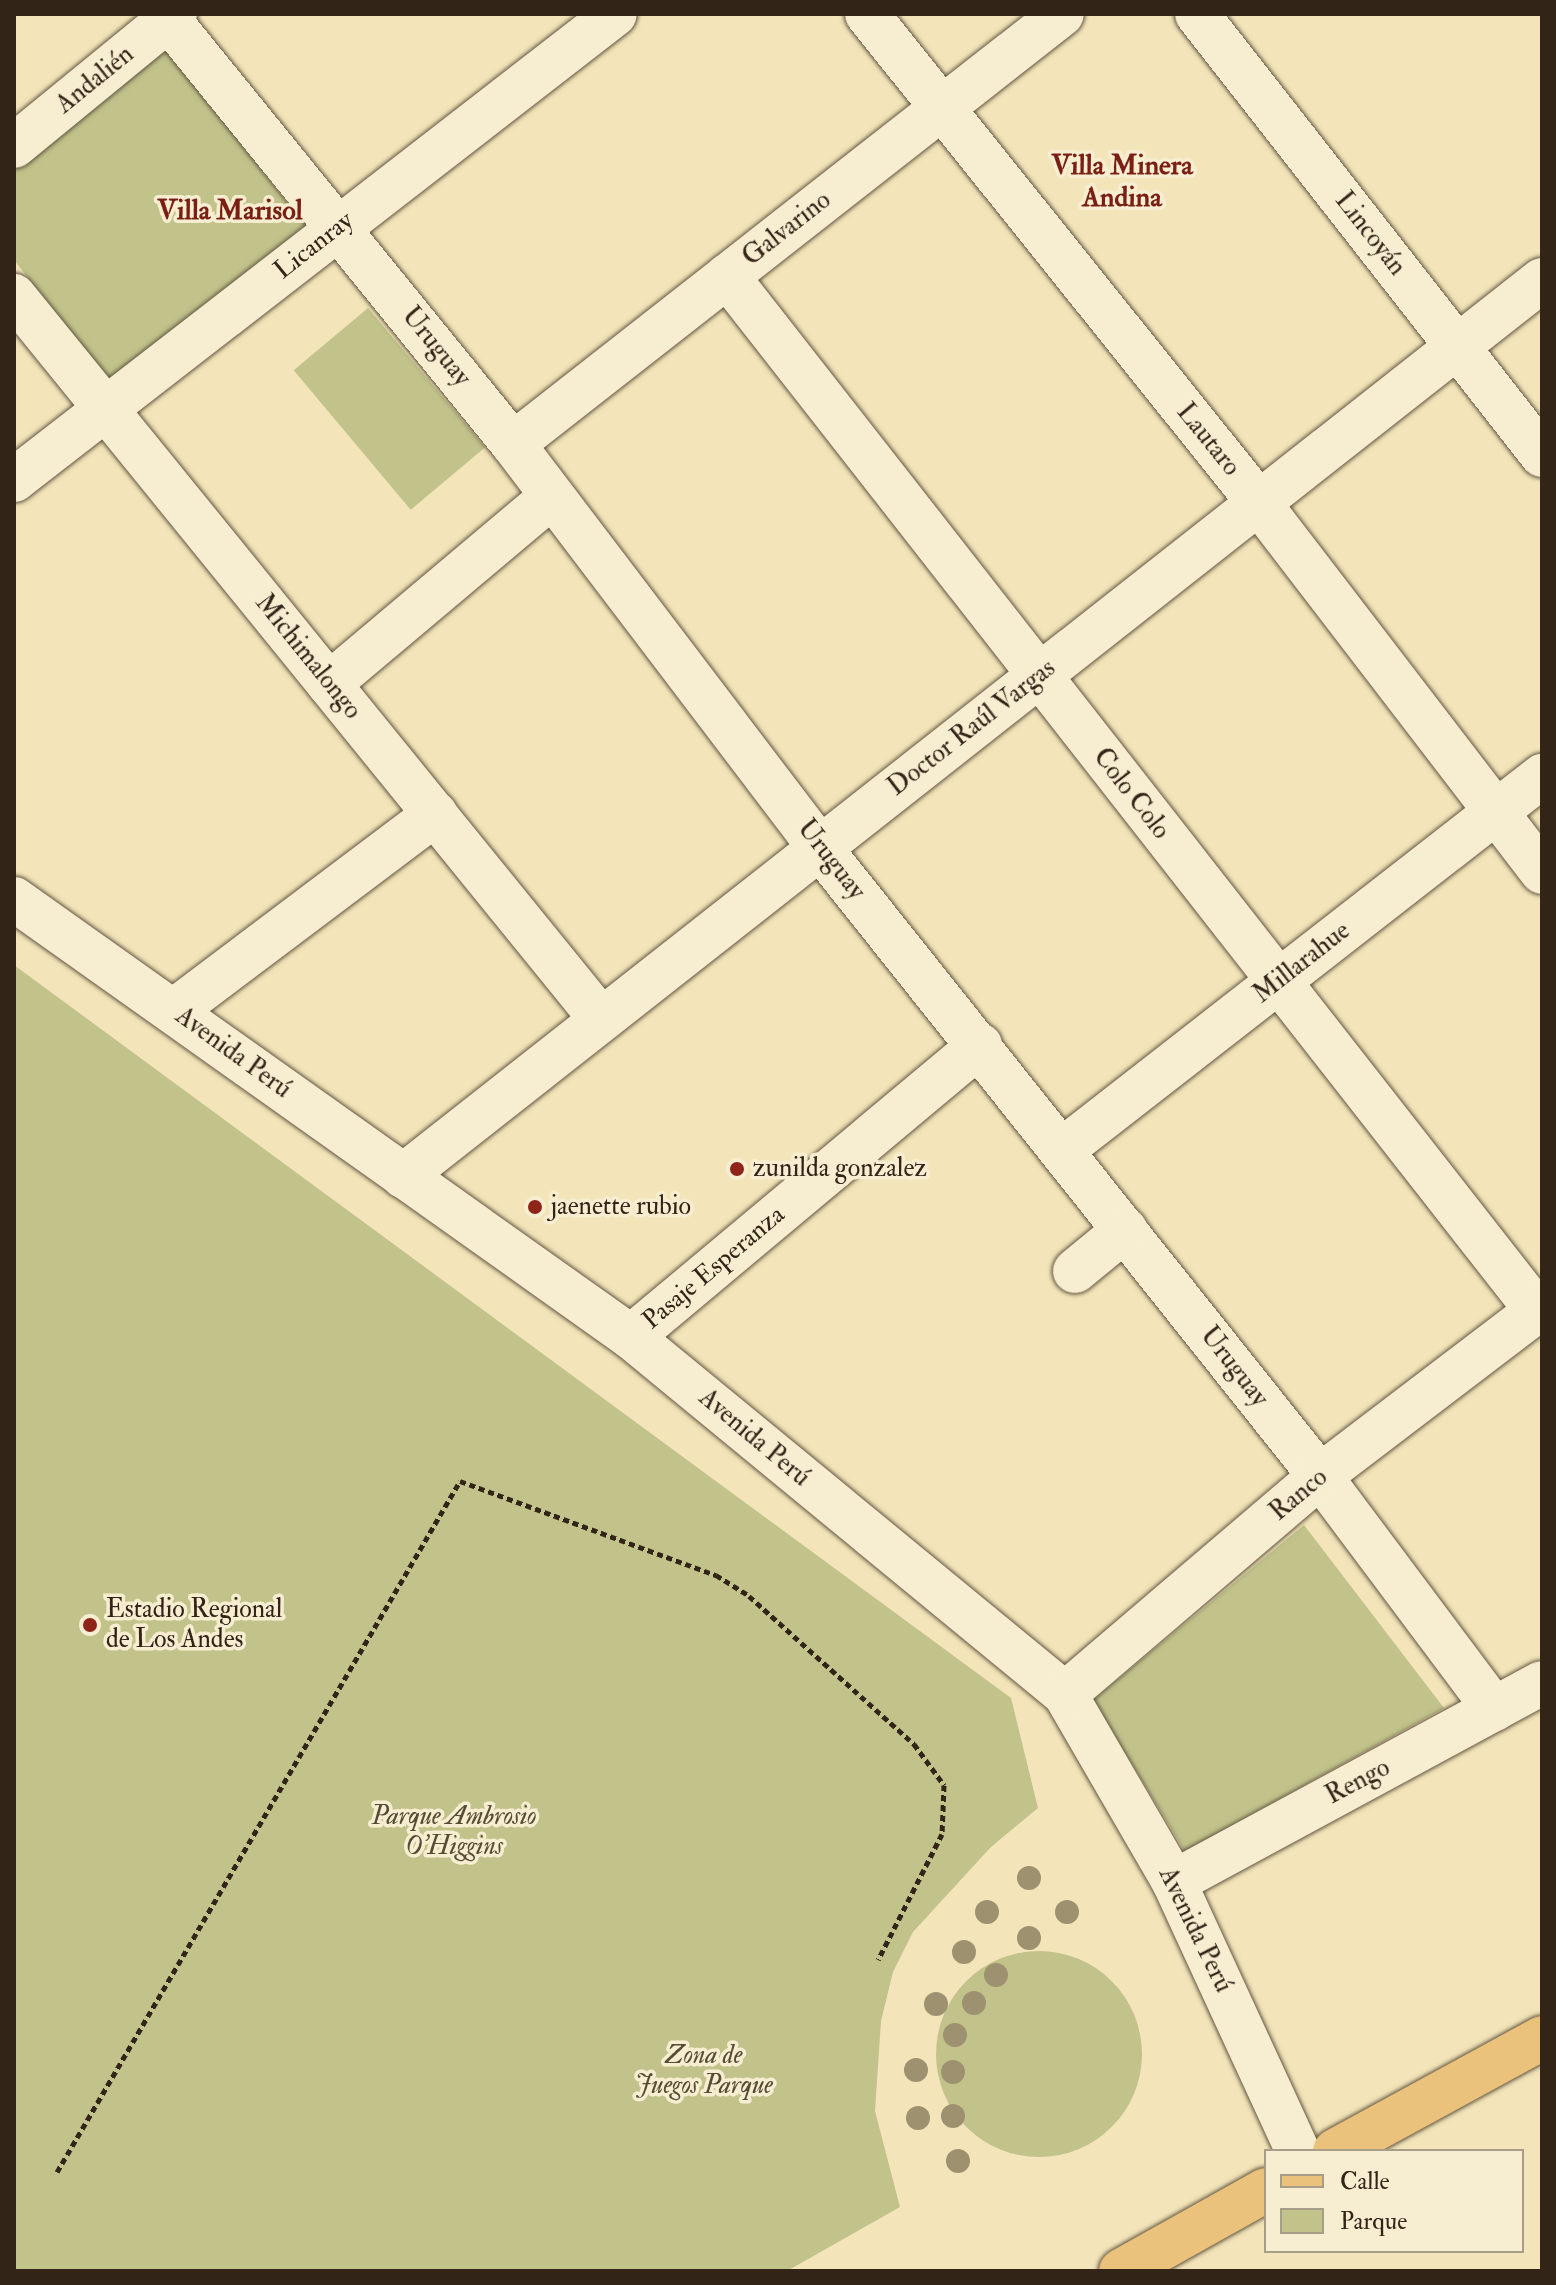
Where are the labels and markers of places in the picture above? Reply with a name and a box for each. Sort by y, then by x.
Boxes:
place label: zunilda gonzalez [753,1153,927,1185]
marker: zunilda gonzalez [728,1160,746,1178]
place label: jaenette rubio [551,1191,691,1223]
marker: jaenette rubio [526,1198,544,1216]
place label: Estadio Regional de Los Andes [106,1594,282,1656]
marker: Estadio Regional de Los Andes [81,1616,99,1634]

